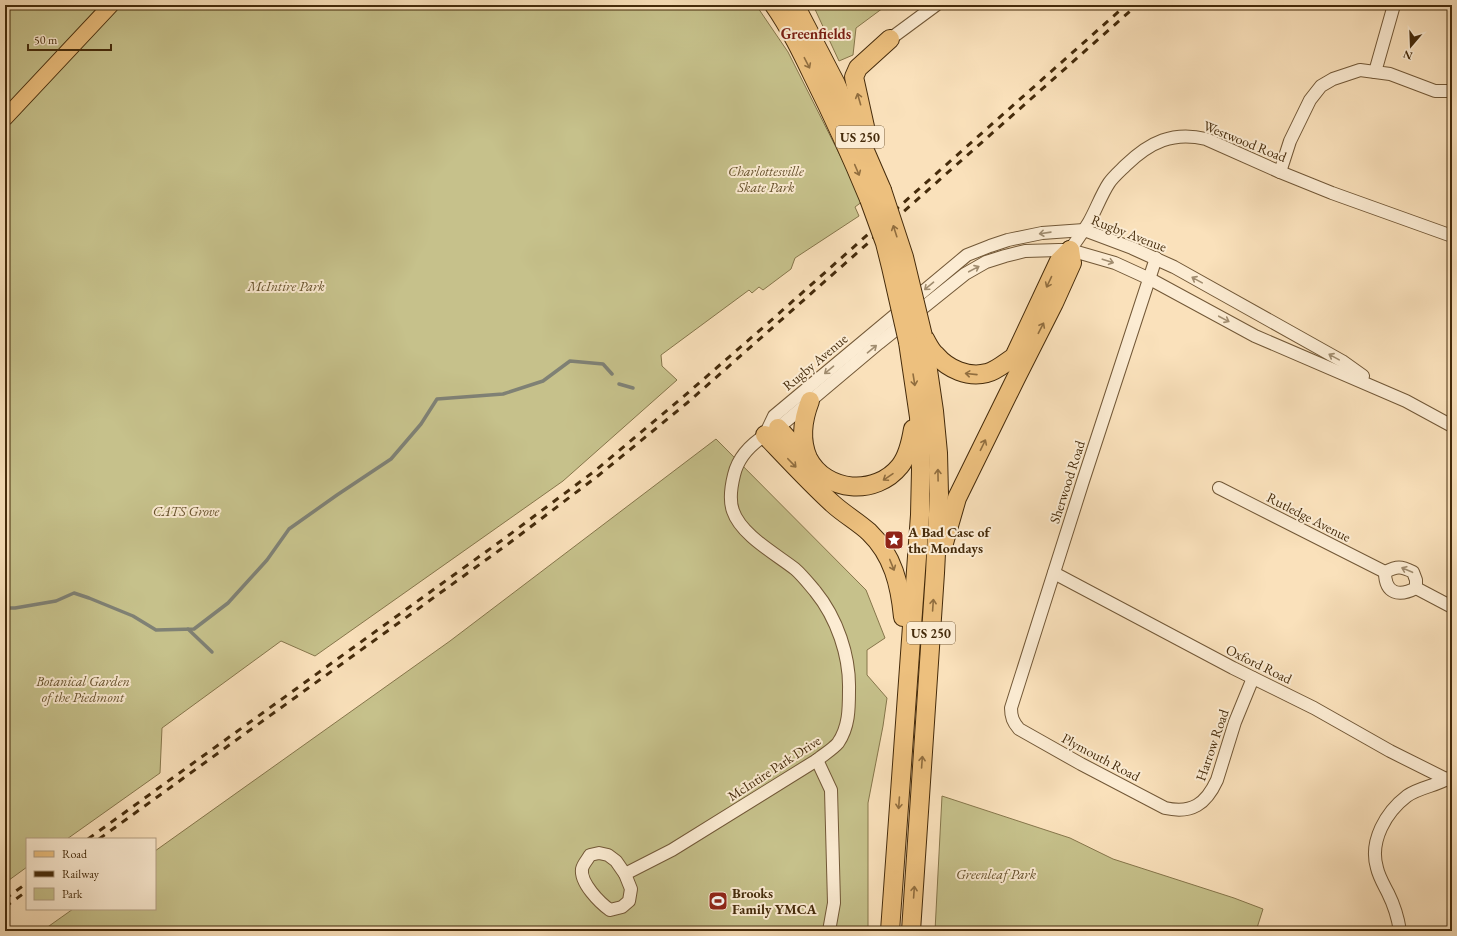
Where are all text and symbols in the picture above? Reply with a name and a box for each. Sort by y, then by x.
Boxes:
district label: Greenfields [781,24,851,43]
scale bar [28,26,111,52]
north arrow [1391,26,1431,66]
text: 50 m [34,32,58,48]
text: N [1401,47,1414,64]
one-way arrow [804,57,811,69]
one-way arrow [855,93,862,106]
street label: Westwood Road [1201,116,1290,166]
road number: US 250 [836,126,884,148]
park label: Charlottesville Skate Park [728,162,804,196]
one-way arrow [854,163,861,175]
street label: Rugby Avenue [1089,210,1170,256]
one-way arrow [891,225,898,238]
one-way arrow [1039,229,1052,237]
one-way arrow [1101,258,1114,265]
one-way arrow [968,265,980,272]
one-way arrow [1191,275,1203,283]
one-way arrow [1045,276,1052,288]
park label: McIntire Park [246,277,325,295]
one-way arrow [924,282,935,291]
one-way arrow [1218,316,1230,323]
one-way arrow [1038,323,1045,335]
street label: Rugby Avenue [779,329,852,394]
one-way arrow [867,344,877,353]
one-way arrow [1329,352,1341,360]
one-way arrow [824,365,835,374]
one-way arrow [965,370,978,377]
one-way arrow [910,373,918,386]
street label: Sherwood Road [1045,437,1089,526]
one-way arrow [980,439,987,451]
one-way arrow [787,458,797,468]
one-way arrow [934,469,942,482]
one-way arrow [883,473,894,481]
street label: Rutledge Avenue [1264,488,1355,546]
park label: CATS Grove [153,502,220,520]
place label: A Bad Case of the Mondays [907,523,991,557]
place icon: A Bad Case of the Mondays [883,529,905,551]
one-way arrow [889,558,896,570]
one-way arrow [1401,565,1413,573]
one-way arrow [930,599,937,612]
road number: US 250 [907,622,955,644]
street label: Oxford Road [1223,640,1296,688]
park label: Botanical Garden of the Piedmont [35,672,130,706]
street label: Harrow Road [1191,706,1233,783]
street label: Plymouth Road [1059,729,1144,786]
street label: McIntire Park Drive [724,731,824,805]
one-way arrow [919,756,926,769]
one-way arrow [896,796,903,809]
legend [26,838,156,910]
text: Road [62,846,88,862]
park label: Greenleaf Park [956,865,1037,883]
text: Railway [62,866,100,882]
place label: Brooks Family YMCA [732,884,818,918]
text: Park [62,886,83,902]
one-way arrow [910,886,917,899]
sports icon: Brooks Family YMCA [707,890,729,912]

